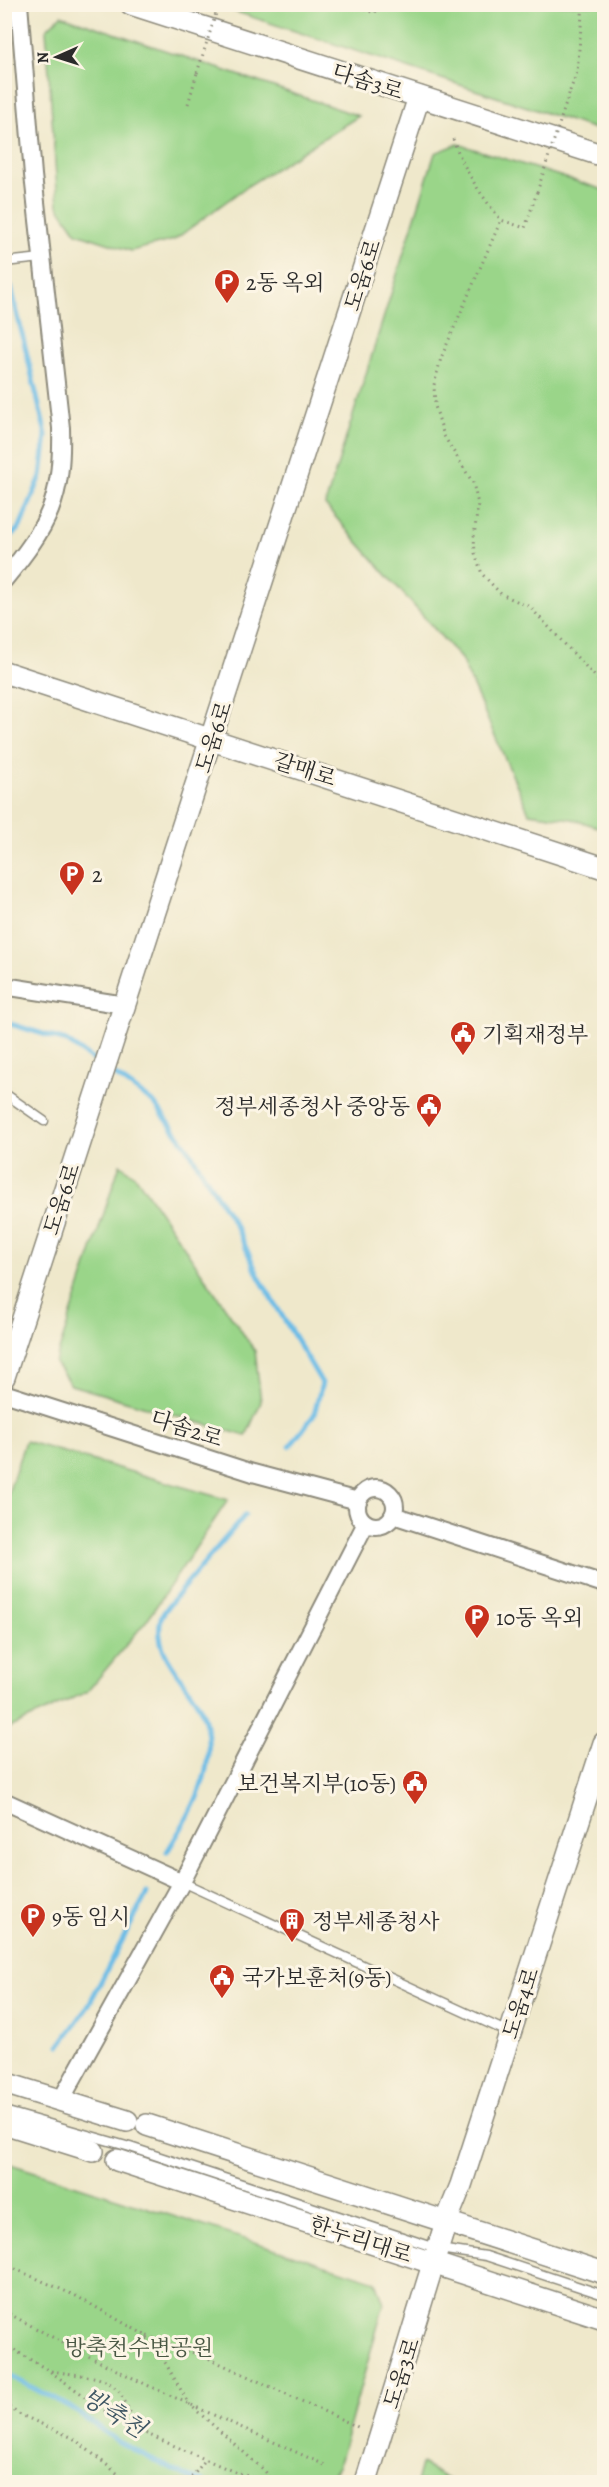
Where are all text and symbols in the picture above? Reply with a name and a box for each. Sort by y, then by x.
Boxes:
north arrow [27,27,87,87]
text: N [32,51,54,64]
street label: 다솜3로 [328,56,407,107]
street label: 도움6로 [337,236,389,315]
parking icon: 2동 옥외 [212,267,242,305]
place label: 2동 옥외 [246,268,325,298]
street label: 도움6로 [188,698,240,777]
street label: 갈매로 [270,746,340,794]
parking icon: 2 [57,859,87,897]
place label: 2 [92,860,102,890]
public building icon: 기획재정부 [448,1019,478,1057]
place label: 기획재정부 [482,1020,588,1050]
public building icon: 정부세종청사 중앙동 [414,1091,444,1129]
place label: 정부세종청사 중앙동 [214,1092,410,1122]
street label: 도움6로 [36,1160,88,1239]
street label: 다솜2로 [147,1403,227,1455]
parking icon: 10동 옥외 [462,1602,492,1640]
place label: 10동 옥외 [496,1603,583,1633]
public building icon: 보건복지부(10동) [400,1768,430,1806]
place label: 보건복지부(10동) [237,1769,396,1799]
parking icon: 9동 임시 [18,1901,48,1939]
place label: 9동 임시 [52,1902,130,1932]
building icon: 정부세종청사 [277,1906,307,1944]
place label: 정부세종청사 [312,1907,440,1937]
public building icon: 국가보훈처(9동) [207,1962,237,2000]
place label: 국가보훈처(9동) [242,1963,392,1993]
street label: 도움4로 [495,1964,547,2043]
street label: 한누리대로 [306,2209,416,2271]
park label: 방축천수변공원 [65,2333,213,2363]
street label: 도움3로 [376,2334,427,2413]
water label: 방축천 [76,2381,154,2446]

